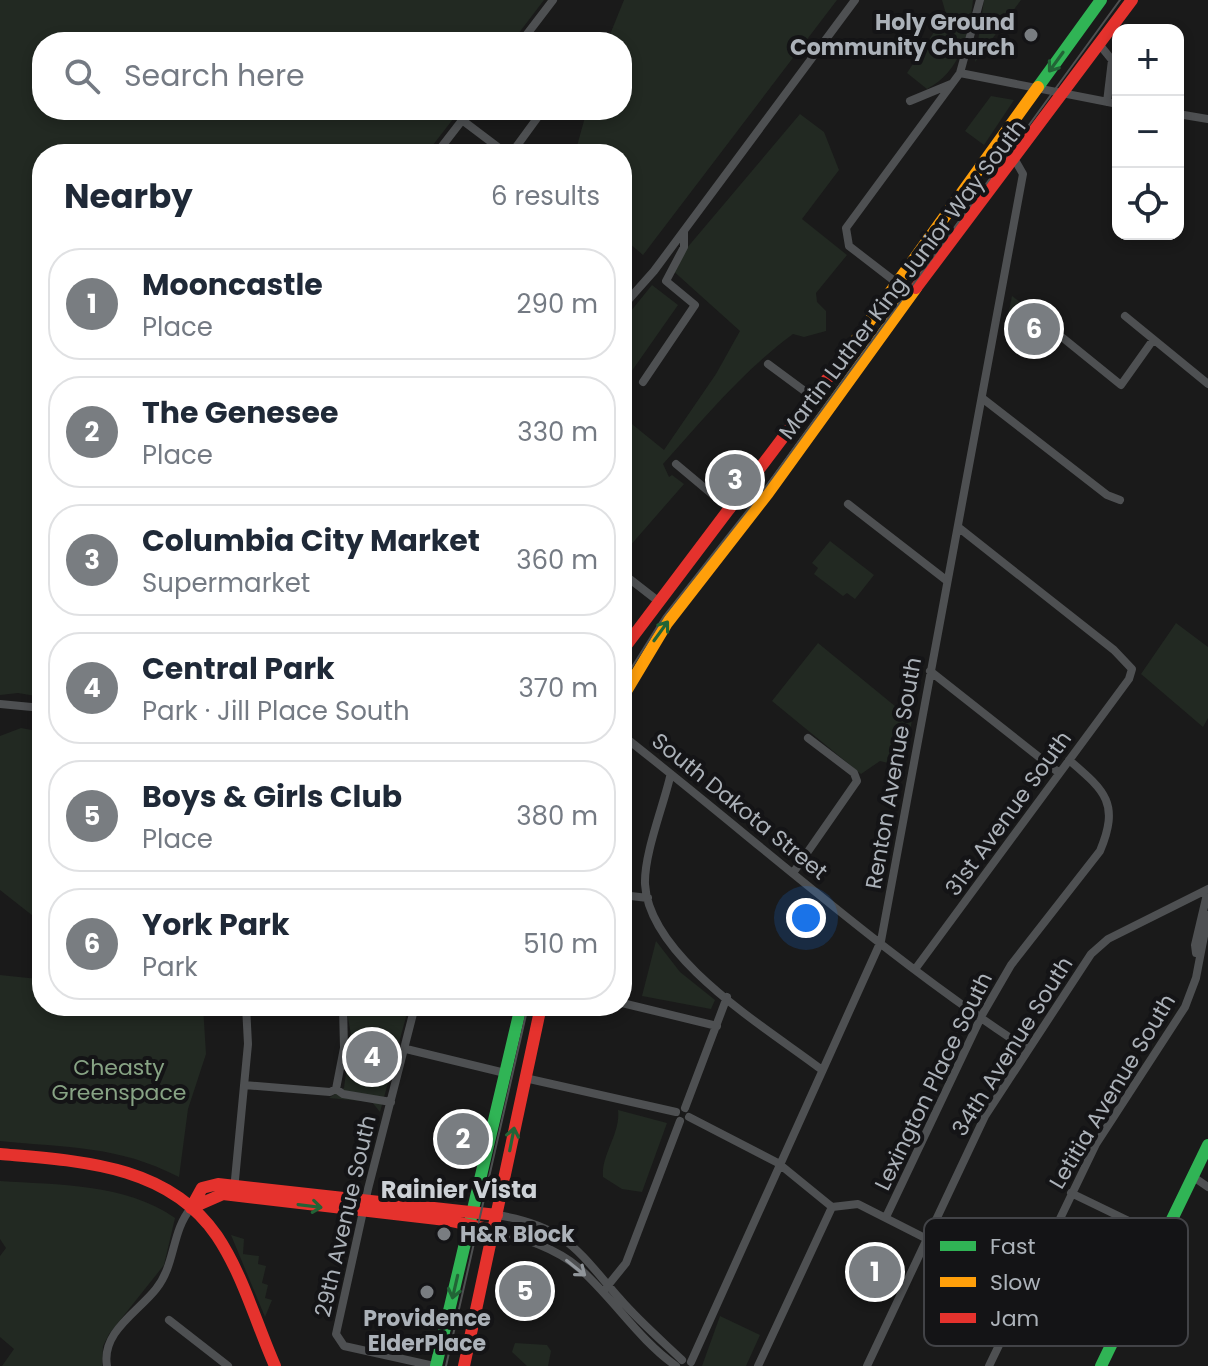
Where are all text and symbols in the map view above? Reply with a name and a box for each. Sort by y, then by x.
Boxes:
place label: Holy Ground Community Church [790,7,1015,63]
map controls [1112,24,1184,240]
button: + [1112,24,1184,96]
marker: Holy Ground Community Church [1022,26,1040,44]
search box [32,32,632,120]
one-way arrow [1048,51,1065,72]
icon: search [60,54,104,98]
text: Search here [124,54,305,97]
button: − [1112,96,1184,168]
street label: Martin Luther King Junior Way South [772,113,1033,446]
button: locate [1112,168,1184,240]
text: Nearby [64,172,193,220]
text: 6 results [491,178,600,214]
text: Mooncastle [142,263,323,306]
text: 1 [87,286,97,322]
text: 290 m [517,286,598,322]
pin: 6 [1008,299,1060,359]
text: Place [142,309,213,345]
text: The Genesee [142,391,339,434]
text: 2 [85,414,99,450]
text: 330 m [517,414,598,450]
text: Place [142,437,213,473]
pin: 3 [709,450,761,510]
text: Columbia City Market [142,519,480,562]
text: 3 [84,542,100,578]
text: 360 m [516,542,598,578]
text: Supermarket [142,565,310,601]
one-way arrow [652,621,669,642]
text: Central Park [142,647,335,690]
street label: Renton Avenue South [858,655,929,891]
text: 4 [83,670,101,706]
text: 370 m [518,670,598,706]
text: Park · Jill Place South [142,693,410,729]
street label: 31st Avenue South [938,724,1079,902]
street label: South Dakota Street [645,726,834,887]
text: Boys & Girls Club [142,775,402,818]
text: 5 [84,798,100,834]
text: 380 m [516,798,598,834]
text: Place [142,821,213,857]
your location [786,898,826,938]
text: York Park [142,903,289,946]
text: 6 [84,926,100,962]
text: 510 m [523,926,598,962]
text: Park [142,949,198,985]
street label: 34th Avenue South [945,951,1080,1142]
street label: Lexington Place South [867,967,1000,1195]
street label: Letitia Avenue South [1042,988,1183,1195]
pin: 4 [346,1027,398,1087]
park label: Cheasty Greenspace [52,1052,186,1108]
pin: 2 [437,1109,489,1169]
street label: 29th Avenue South [307,1112,384,1320]
one-way arrow [505,1126,520,1152]
district label: Rainier Vista [381,1173,537,1206]
one-way arrow [297,1199,322,1214]
legend [924,1218,1188,1346]
place label: H&R Block [460,1219,575,1250]
marker: H&R Block [435,1225,453,1243]
text: Fast [990,1231,1035,1262]
pin: 1 [849,1242,901,1302]
one-way arrow [565,1259,586,1276]
pin: 5 [499,1261,551,1321]
text: Slow [990,1267,1040,1298]
one-way arrow [447,1274,462,1300]
marker: Providence ElderPlace [418,1283,436,1301]
place label: Providence ElderPlace [363,1303,491,1359]
text: Jam [990,1303,1039,1334]

